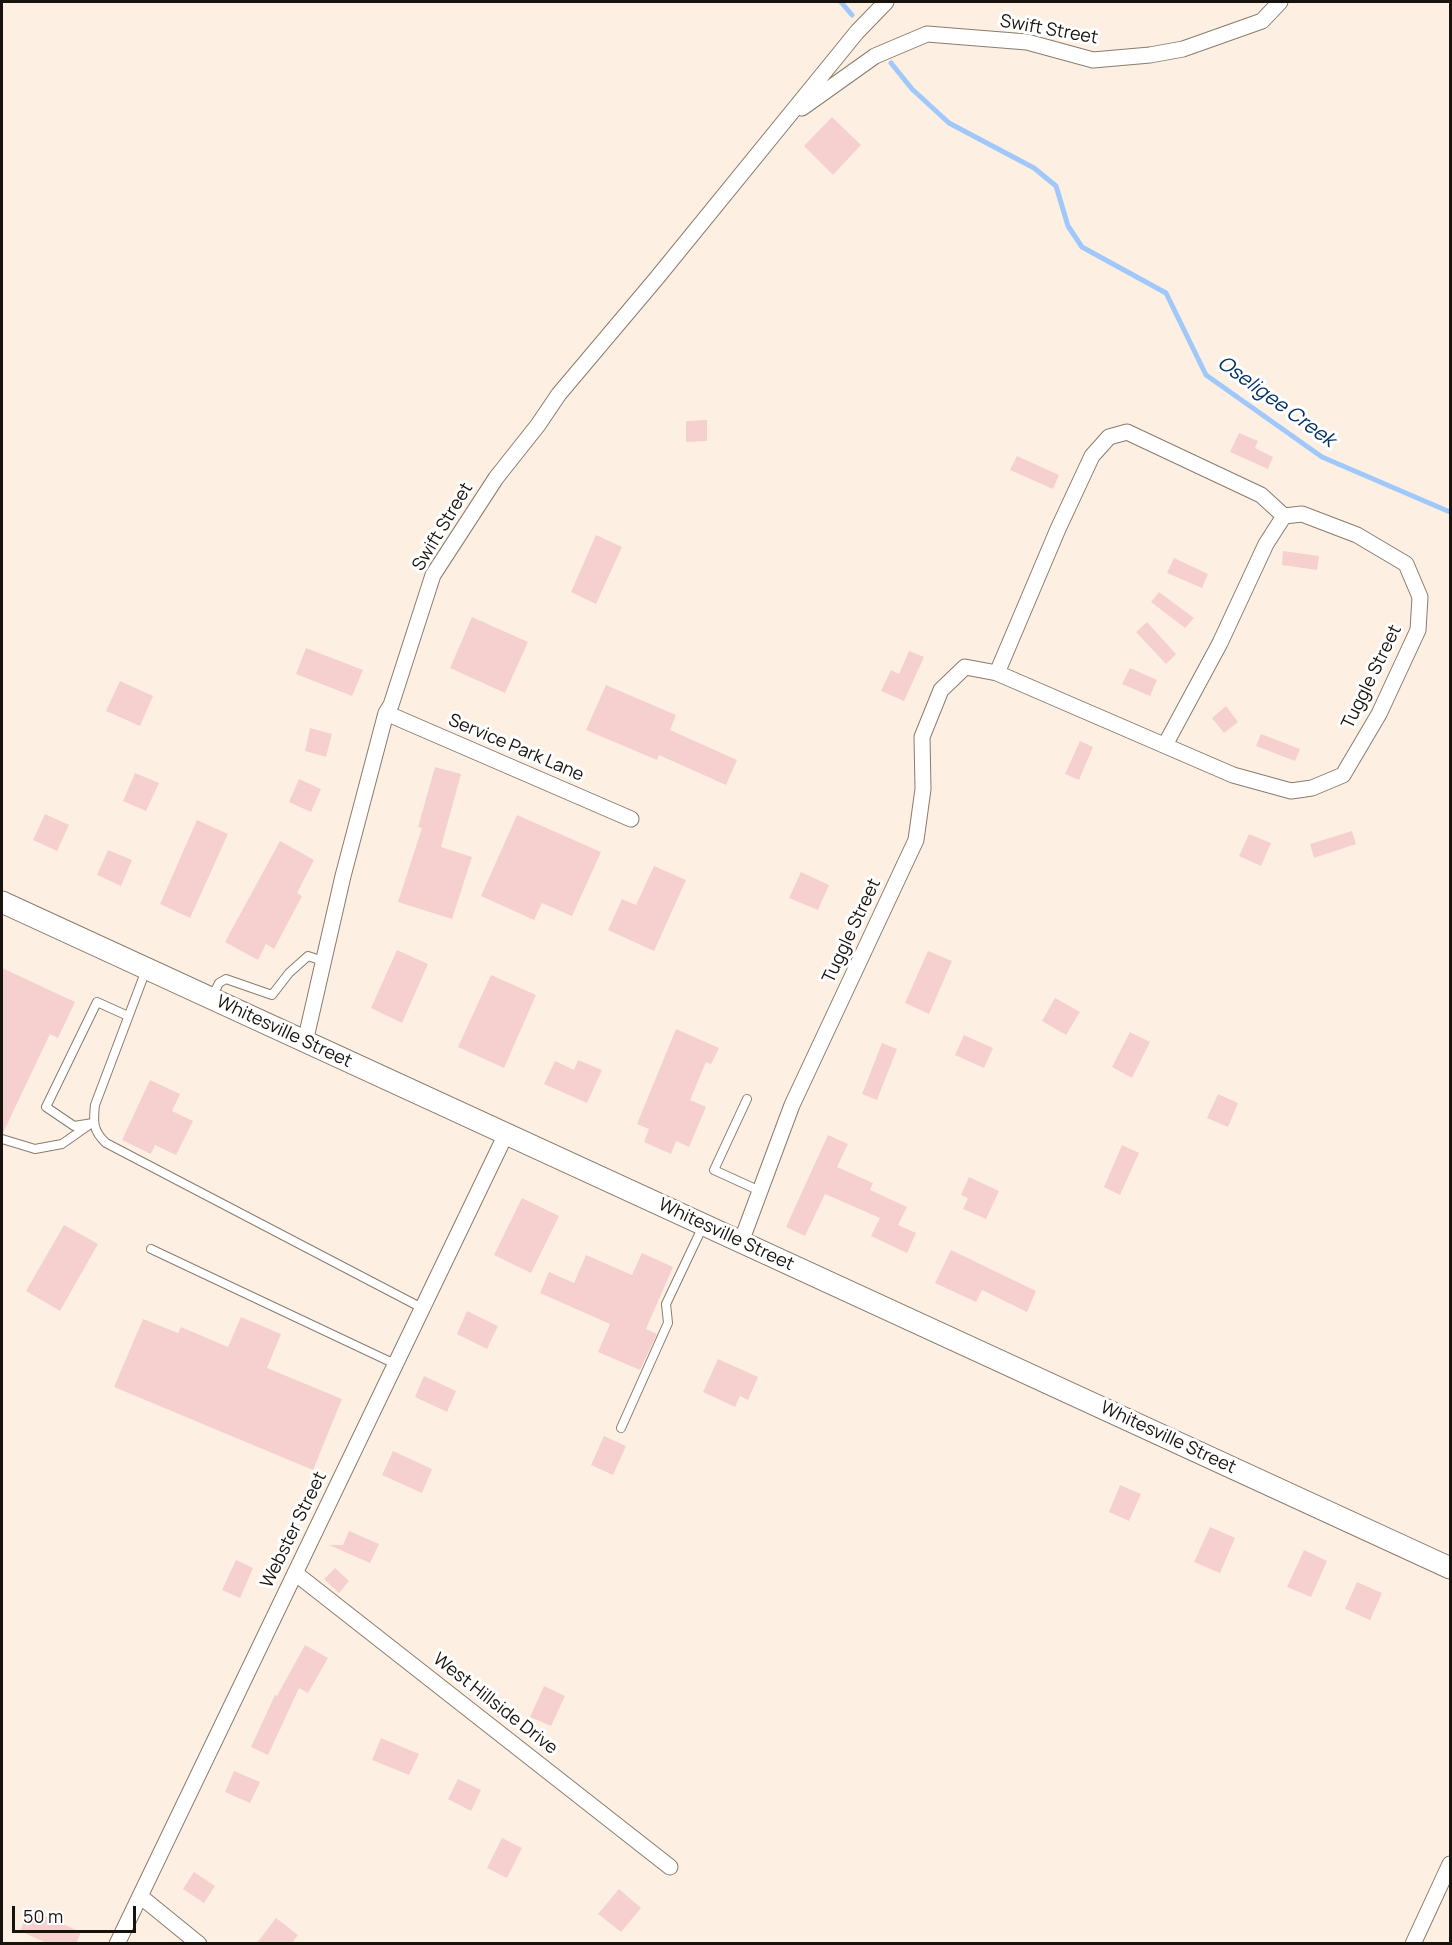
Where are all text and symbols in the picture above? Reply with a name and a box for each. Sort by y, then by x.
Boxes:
street label: Swift Street [998,11,1100,49]
water label: Oseligee Creek [1212,351,1340,453]
street label: Swift Street [408,479,478,575]
street label: Tuggle Street [1338,621,1406,733]
street label: Service Park Lane [445,710,587,786]
street label: Tuggle Street [818,875,886,987]
street label: Whitesville Street [213,991,355,1073]
street label: Whitesville Street [655,1194,797,1276]
street label: Whitesville Street [1097,1397,1239,1479]
street label: Webster Street [257,1468,331,1592]
street label: West Hillside Drive [428,1649,562,1759]
scale bar [15,1894,140,1932]
text: 50 m [23,1904,63,1928]

